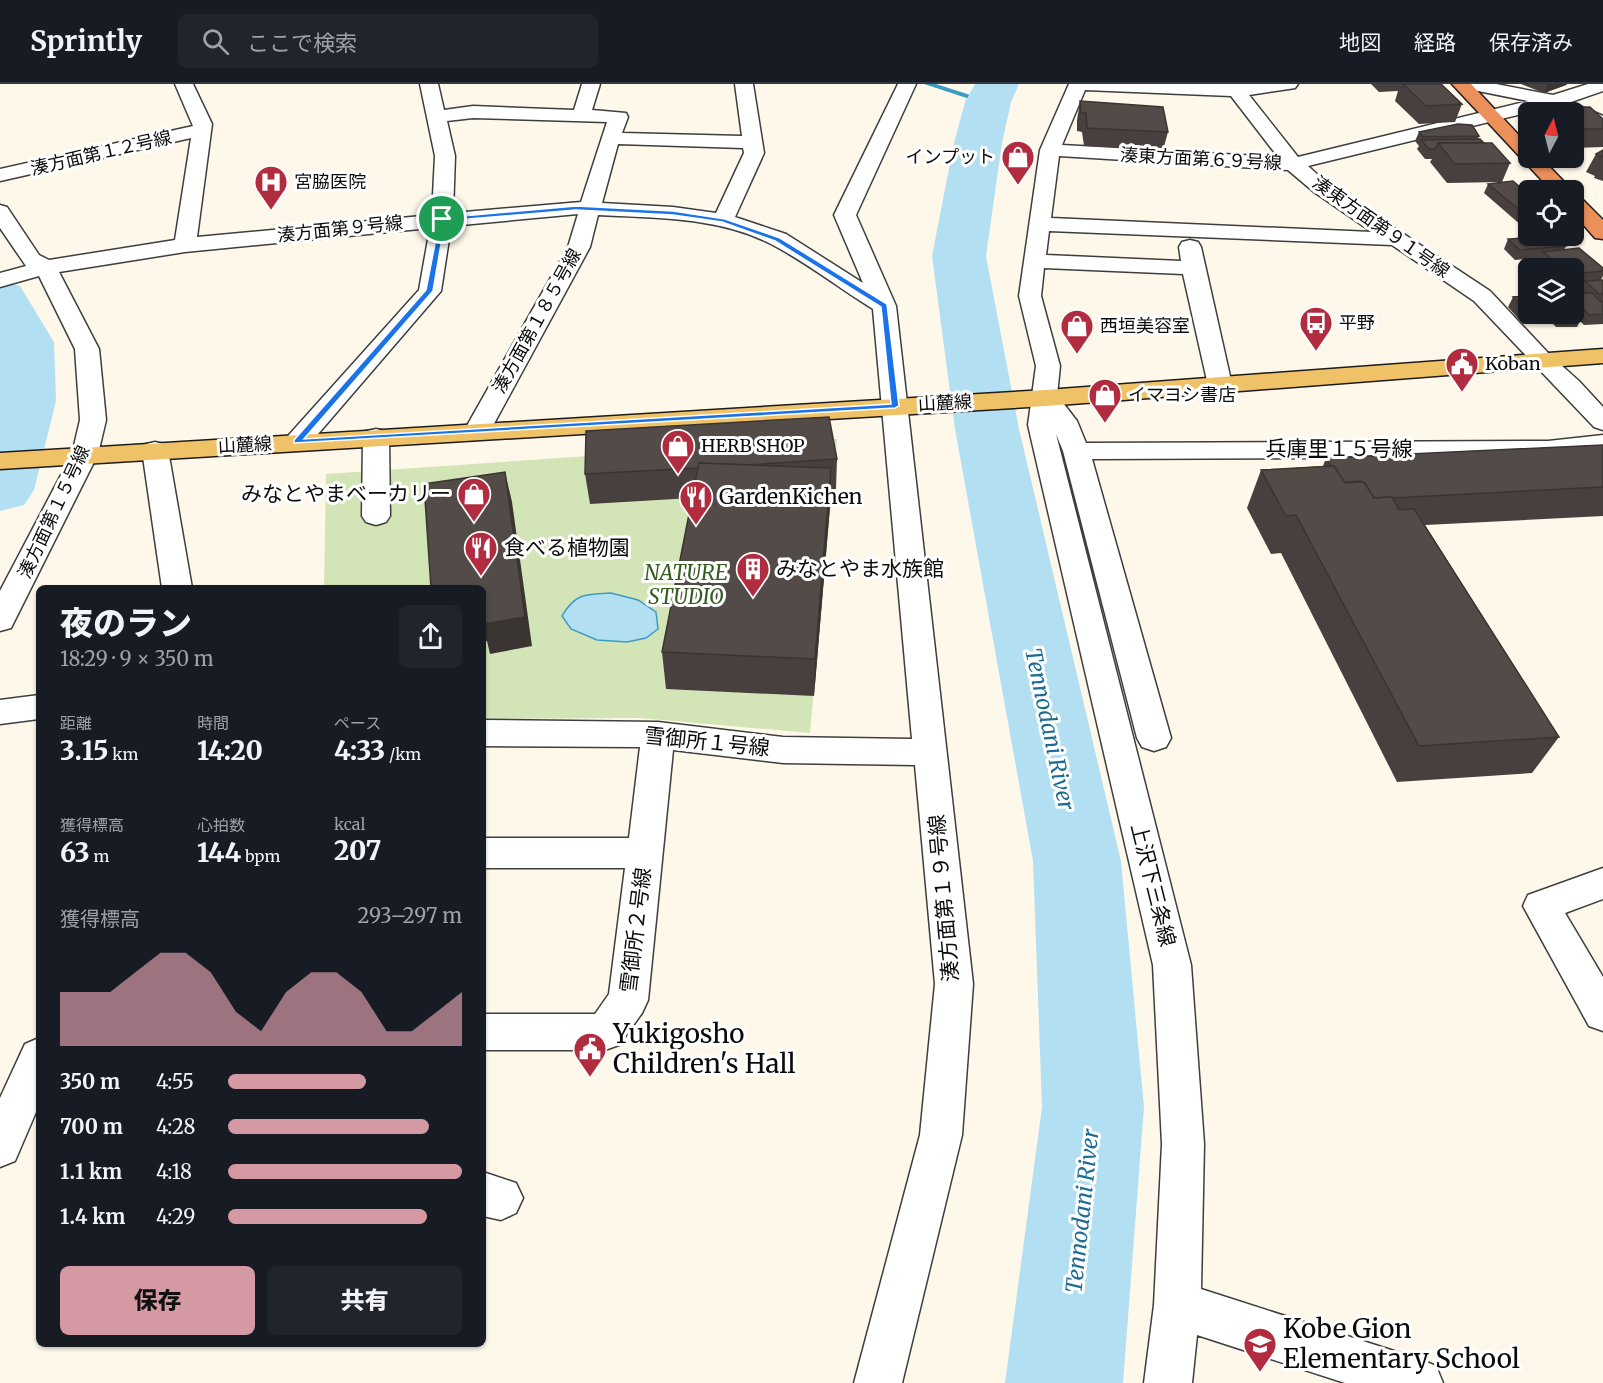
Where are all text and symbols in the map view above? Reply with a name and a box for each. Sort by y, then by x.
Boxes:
search box [178,14,598,68]
text: Sprintly [30,23,142,59]
icon: search [199,25,232,58]
text: ここで検索 [247,29,357,57]
text: 地図 [1339,29,1381,56]
text: 経路 [1414,29,1456,56]
text: 保存済み [1489,29,1573,56]
north arrow [1518,102,1584,168]
map controls [1518,102,1584,324]
street label: 湊方面第１２号線 [28,125,174,180]
shop icon: インプット [1000,139,1036,186]
street label: 湊東方面第６９号線 [1120,143,1283,174]
place label: インプット [906,145,995,168]
hospital icon: 宮脇医院 [253,164,289,211]
place label: 宮脇医院 [294,170,366,193]
street label: 湊東方面第９１号線 [1308,171,1454,282]
button: locate [1518,180,1584,246]
pin [416,193,467,244]
icon: arrive [425,202,458,235]
street label: 湊方面第９号線 [276,210,404,247]
street label: 湊方面第１８５号線 [487,244,586,397]
button: layers [1518,258,1584,324]
bus stop icon: 平野 [1298,305,1334,352]
shop icon: 西垣美容室 [1059,308,1095,355]
place label: 平野 [1339,311,1375,334]
place label: 西垣美容室 [1100,314,1190,337]
public building icon: Koban [1444,346,1480,393]
place label: Koban [1485,352,1541,375]
shop icon: イマヨシ書店 [1087,377,1123,424]
place label: イマヨシ書店 [1128,383,1236,406]
street label: 山麓線 [917,390,973,415]
shop icon: HERB SHOP [660,428,696,475]
street label: 山麓線 [217,432,273,457]
place label: HERB SHOP [701,434,805,457]
street label: 兵庫里１５号線 [1266,435,1413,462]
street label: 湊方面第１５号線 [13,442,94,582]
shop icon: みなとやまベーカリー [456,476,492,523]
restaurant icon: GardenKichen [678,479,714,526]
place label: みなとやまベーカリー [241,480,451,507]
place label: GardenKichen [719,483,863,510]
restaurant icon: 食べる植物園 [463,530,499,577]
place label: 食べる植物園 [504,534,630,561]
building icon: みなとやま水族館 [735,551,771,598]
place label: みなとやま水族館 [776,555,944,582]
park label: NATURE STUDIO [644,559,728,610]
text: 夜のラン [60,603,192,644]
button: share [399,605,462,668]
water label: Tennodani River [1019,645,1081,814]
text: 18:29 · 9 × 350 m [60,646,214,671]
text: 距離 [60,713,92,733]
text: 時間 [197,713,229,733]
text: ペース [334,713,381,733]
street label: 雪御所１号線 [643,721,771,762]
text: 3.15 [60,734,109,767]
text: 14:20 [197,734,263,767]
text: 4:33 [334,734,385,767]
text: km [109,744,138,764]
text: /km [385,744,421,764]
street label: 湊方面第１９号線 [923,813,964,983]
text: kcal [334,814,365,834]
text: 獲得標高 [60,815,124,835]
text: 心拍数 [197,815,245,835]
street label: 上沢下三条線 [1125,820,1182,949]
text: 207 [334,834,381,867]
text: 63 [60,836,90,869]
text: 144 [197,836,241,869]
text: m [90,846,109,866]
text: bpm [241,846,280,866]
street label: 雪御所２号線 [614,866,657,994]
text: 293–297 m [358,903,462,928]
text: 獲得標高 [60,906,140,931]
place label: Yukigosho Children's Hall [612,1017,796,1080]
public building icon: Yukigosho Children's Hall [572,1031,608,1078]
text: 350 m [60,1069,120,1094]
text: 4:55 [156,1069,194,1094]
text: 700 m [60,1114,123,1139]
text: 4:28 [156,1114,195,1139]
water label: Tennodani River [1059,1127,1105,1294]
text: 1.1 km [60,1159,122,1184]
text: 4:18 [156,1159,192,1184]
text: 1.4 km [60,1204,125,1229]
text: 4:29 [156,1204,195,1229]
button: 保存 [60,1266,255,1335]
button: 共有 [267,1266,462,1335]
place label: Kobe Gion Elementary School [1283,1312,1520,1375]
school or university icon: Kobe Gion Elementary School [1242,1326,1278,1373]

